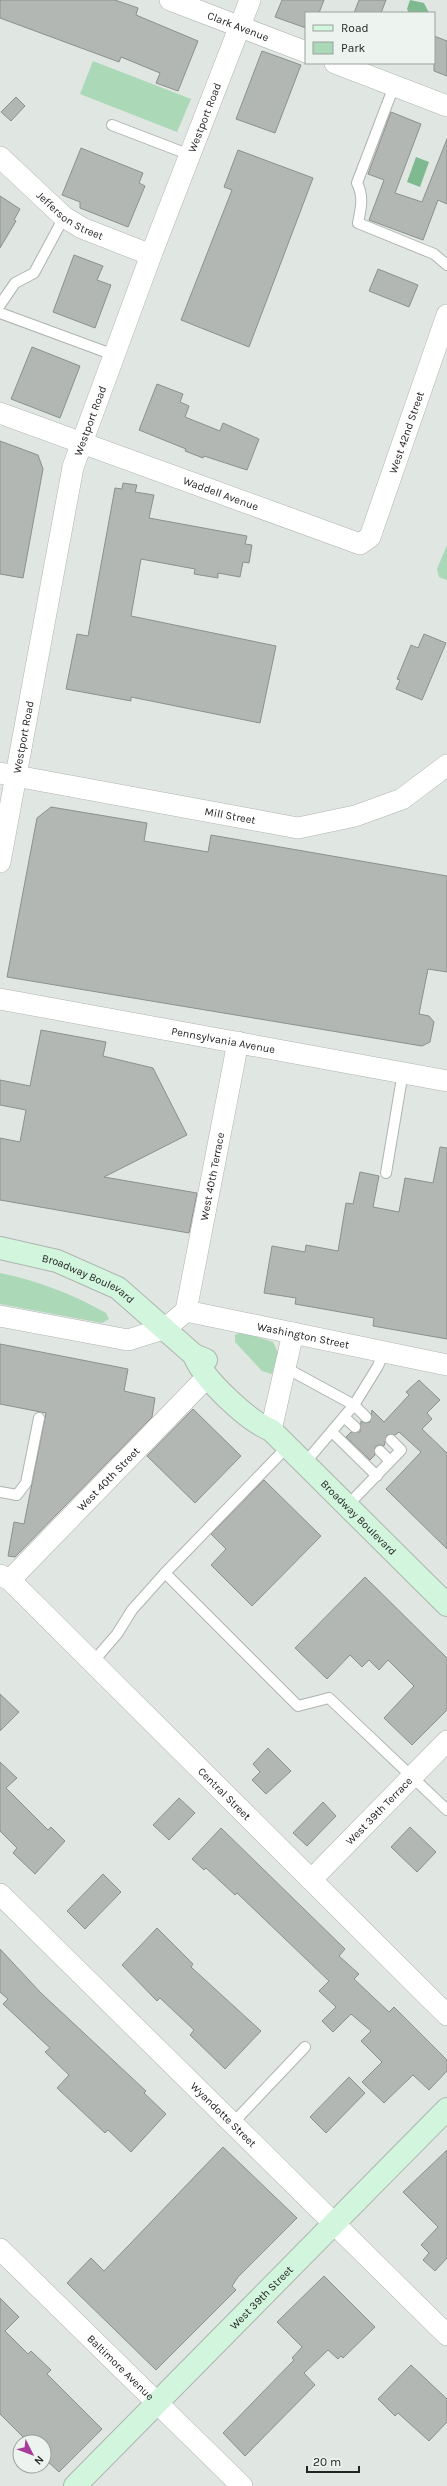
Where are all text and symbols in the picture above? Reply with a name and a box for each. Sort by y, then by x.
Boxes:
street label: Clark Avenue [205,9,271,44]
legend [305,12,435,64]
text: Road [341,21,369,35]
text: Park [341,41,366,55]
street label: Westport Road [185,81,224,154]
street label: Jefferson Street [34,189,105,243]
street label: Westport Road [72,384,109,458]
street label: West 42nd Street [386,390,427,475]
street label: Waddell Avenue [181,474,260,514]
street label: Westport Road [10,700,37,775]
street label: Mill Street [203,805,257,827]
street label: Pennsylvania Avenue [170,1025,276,1056]
street label: West 40th Terrace [198,1131,227,1222]
street label: Broadway Boulevard [41,1252,137,1306]
street label: Washington Street [256,1320,350,1352]
street label: West 40th Street [75,1444,142,1514]
street label: Broadway Boulevard [318,1477,399,1558]
street label: Central Street [195,1765,253,1823]
street label: West 39th Terrace [343,1774,415,1848]
street label: Wyandotte Street [188,2080,259,2150]
street label: West 39th Street [227,2263,296,2332]
street label: Baltimore Avenue [84,2332,157,2403]
north arrow [12,2434,52,2474]
scale bar [307,2448,359,2474]
text: N [32,2453,47,2468]
text: 20 m [313,2455,341,2469]

